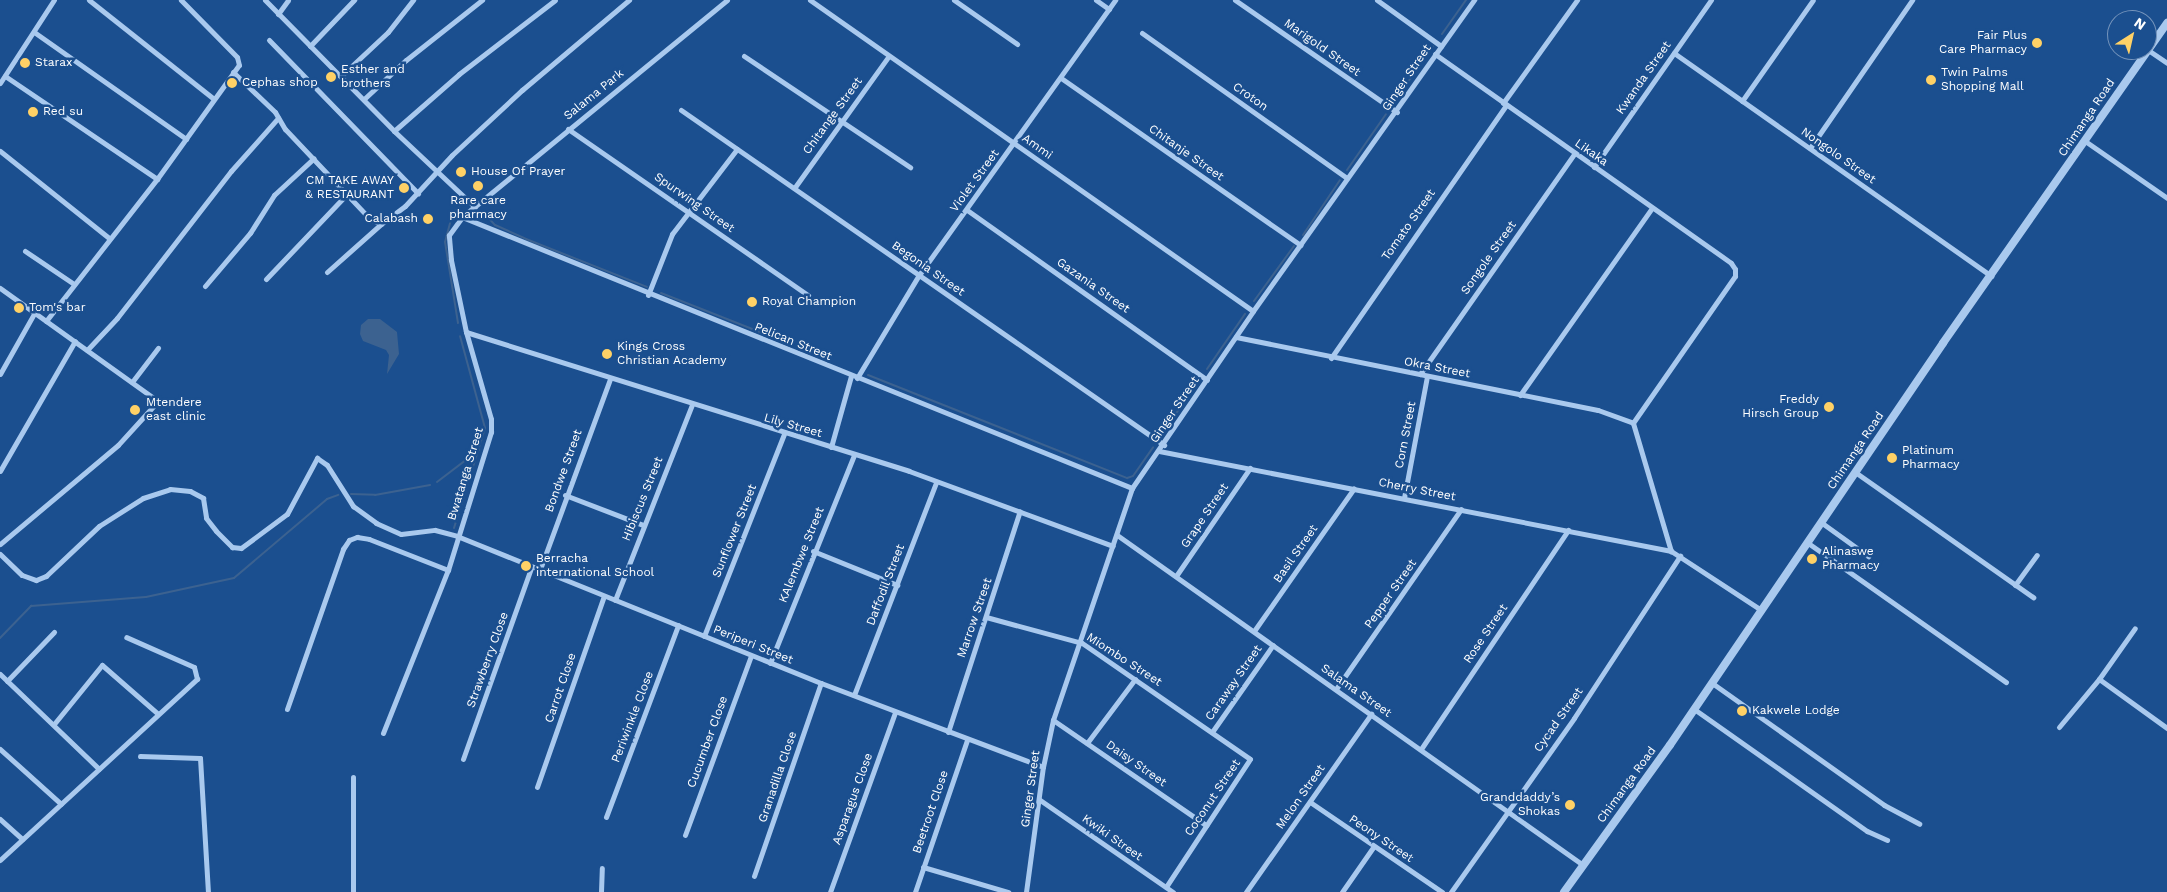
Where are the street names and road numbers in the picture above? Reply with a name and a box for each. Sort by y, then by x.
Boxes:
street label: Marigold Street [1281,16,1363,80]
street label: Kwanda Street [1613,39,1675,117]
street label: Ginger Street [1379,42,1435,114]
street label: Salama Park [561,66,627,124]
street label: Chitange Street [800,75,866,157]
street label: Chimanga Road [2056,76,2118,160]
street label: Croton [1230,80,1270,114]
street label: Chitanje Street [1146,122,1226,184]
street label: Nongolo Street [1798,125,1878,187]
street label: Ammi [1019,131,1055,163]
street label: Likaka [1572,136,1610,170]
street label: Violet Street [947,147,1003,215]
street label: Spurwing Street [651,170,737,236]
street label: Tomato Street [1379,187,1439,263]
street label: Songole Street [1458,218,1520,298]
street label: Begonia Street [889,238,967,300]
street label: Gazania Street [1054,255,1132,317]
street label: Pelican Street [752,320,834,364]
street label: Okra Street [1403,354,1471,382]
street label: Ginger Street [1147,374,1203,446]
street label: Corn Street [1392,400,1420,470]
street label: Chimanga Road [1825,409,1887,493]
street label: Lily Street [762,411,824,441]
street label: Bwatanga Street [445,426,487,522]
street label: Bondwe Street [542,428,586,514]
street label: Hibiscus Street [620,455,666,543]
street label: Cherry Street [1377,475,1457,505]
street label: Grape Street [1178,481,1232,551]
street label: Sunflower Street [710,482,760,580]
street label: KAlembwe Street [776,505,828,605]
street label: Basil Street [1271,522,1321,586]
street label: Daffodil Street [864,542,908,628]
street label: Pepper Street [1362,557,1420,631]
street label: Marrow Street [955,576,995,660]
street label: Rose Street [1461,602,1511,666]
street label: Strawberry Close [464,610,512,710]
street label: Periperi Street [711,622,795,668]
street label: Miombo Street [1084,630,1164,690]
street label: Caraway Street [1203,642,1265,724]
street label: Carrot Close [542,651,580,725]
street label: Salama Street [1318,661,1394,721]
street label: Periwinkle Close [609,669,657,765]
street label: Cycad Street [1531,685,1587,755]
street label: Cucumber Close [685,694,731,790]
street label: Granadilla Close [756,729,800,825]
street label: Daisy Street [1103,738,1169,790]
street label: Chimanga Road [1594,744,1660,826]
street label: Ginger Street [1018,750,1044,828]
street label: Asparagus Close [830,751,876,847]
street label: Coconut Street [1182,757,1244,839]
street label: Melon Street [1273,762,1329,832]
street label: Beetroot Close [910,769,952,855]
street label: Kwiki Street [1079,812,1145,864]
street label: Peony Street [1346,812,1416,866]

